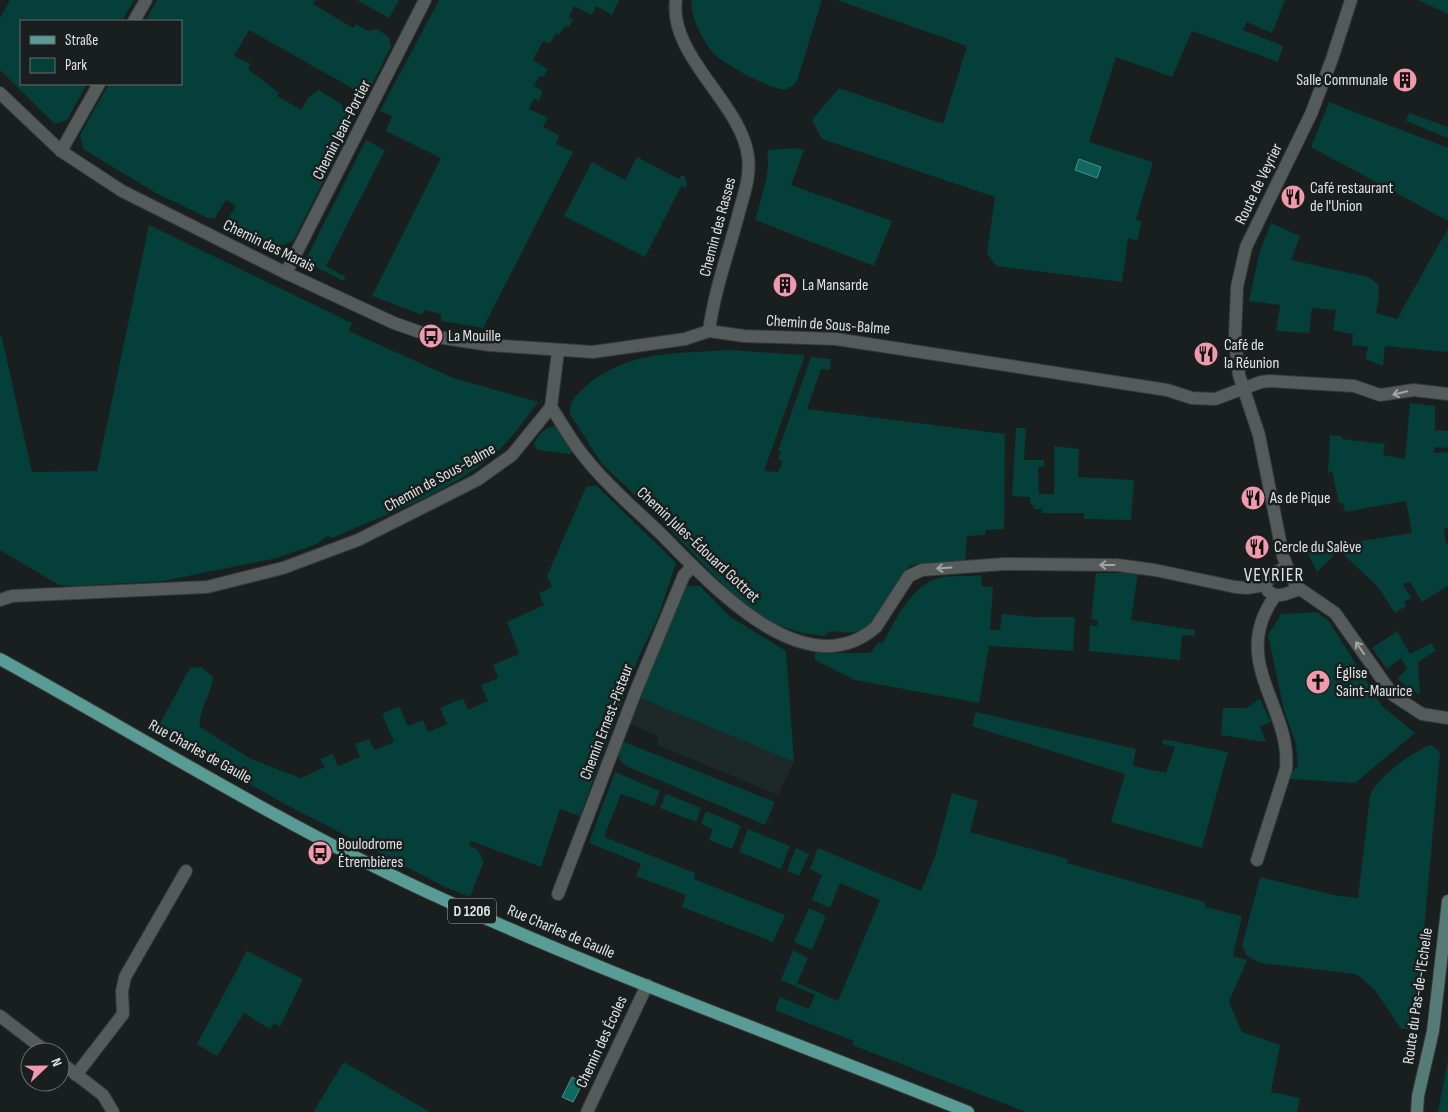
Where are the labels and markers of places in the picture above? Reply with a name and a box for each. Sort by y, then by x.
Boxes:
building icon: Salle Communale [1392,67,1418,93]
place label: Salle Communale [1296,71,1388,90]
place label: Café restaurant de l'Union [1310,179,1394,216]
restaurant icon: Café restaurant de l'Union [1280,184,1306,210]
building icon: La Mansarde [772,272,798,298]
place label: La Mansarde [802,276,868,295]
bus stop icon: La Mouille [418,323,444,349]
place label: La Mouille [448,327,501,346]
place label: Café de la Réunion [1224,336,1279,373]
restaurant icon: Café de la Réunion [1193,341,1219,367]
restaurant icon: As de Pique [1240,485,1266,511]
place label: As de Pique [1269,489,1330,508]
restaurant icon: Cercle du Salève [1244,534,1270,560]
place label: Cercle du Salève [1274,538,1361,557]
place label: Église Saint-Maurice [1336,664,1412,701]
church icon: Église Saint-Maurice [1305,669,1331,695]
place label: Boulodrome Étrembières [338,835,403,872]
bus stop icon: Boulodrome Étrembières [307,840,333,866]

